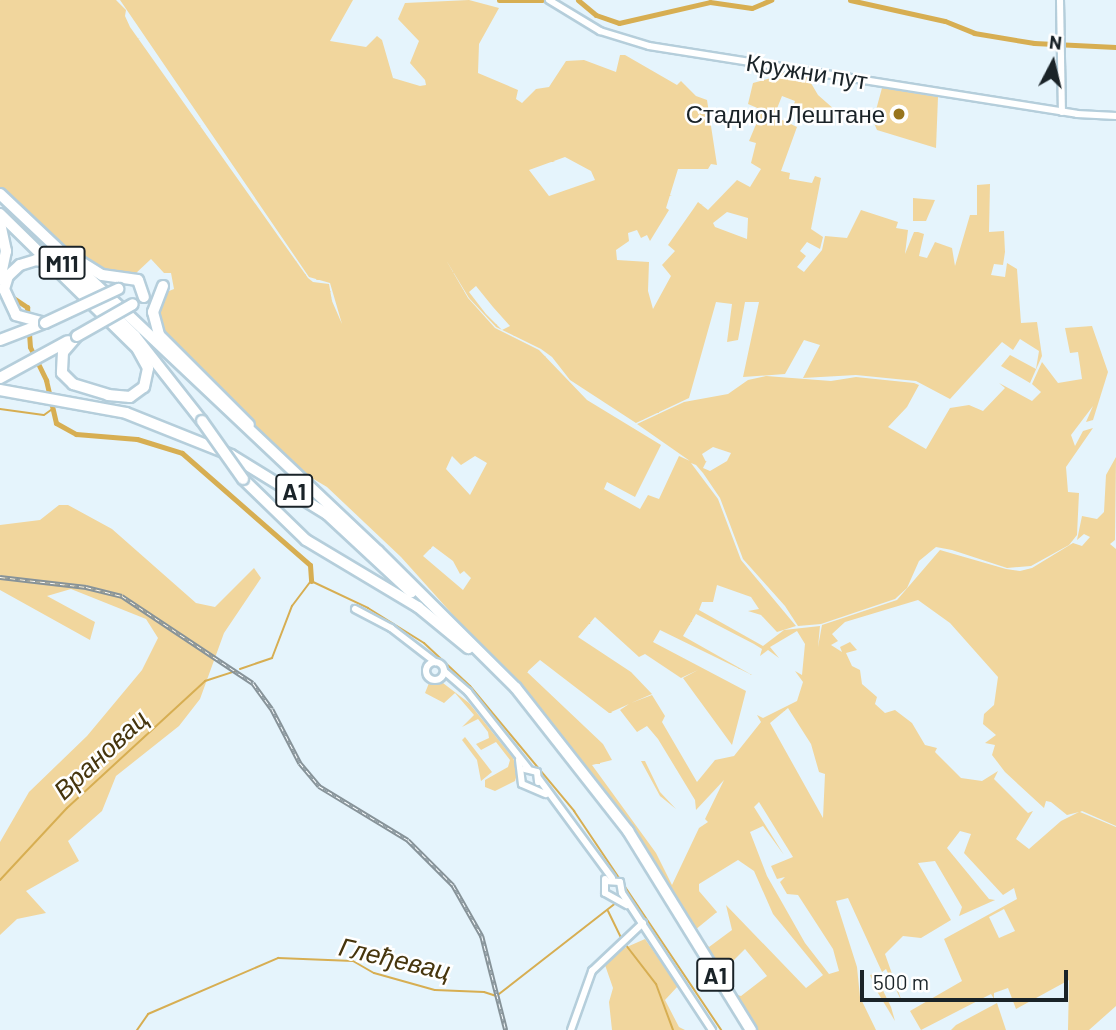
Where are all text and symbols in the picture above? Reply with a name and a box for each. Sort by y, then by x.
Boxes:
north arrow [1018,28,1088,98]
text: N [1048,29,1063,54]
street label: Кружни пут [744,47,870,95]
place label: Стадион Лештане [686,100,885,128]
marker: Стадион Лештане [891,106,907,122]
road number: M11 [38,244,86,282]
road number: A1 [275,471,313,510]
water label: Врановац [46,703,154,805]
water label: Глеђевац [336,930,454,986]
road number: A1 [696,956,734,994]
scale bar [864,956,1072,1000]
text: 500 m [873,969,929,994]

